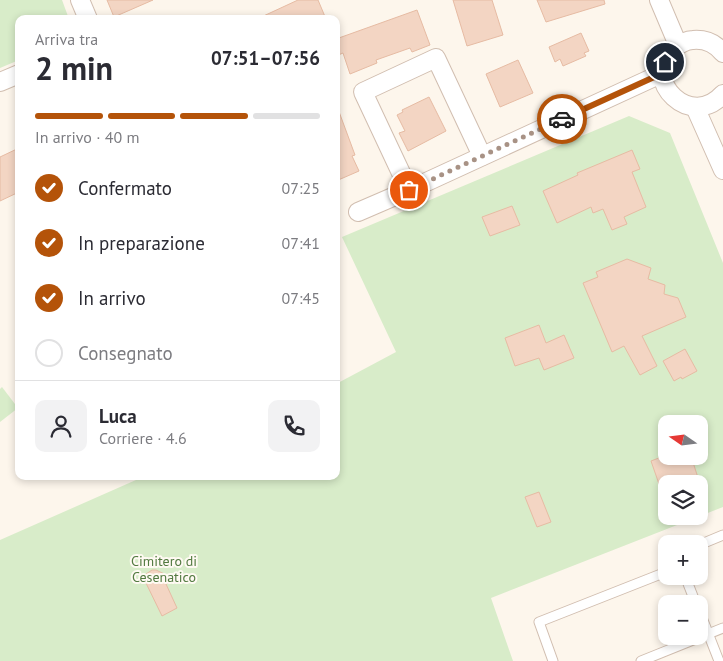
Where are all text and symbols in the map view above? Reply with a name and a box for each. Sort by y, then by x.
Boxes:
text: Arriva tra [35,29,98,49]
pin [644,41,686,83]
text: 07:51–07:56 [211,46,320,70]
text: 2 min [35,47,113,89]
icon: home [651,48,679,76]
courier [537,94,587,144]
icon: car [548,105,576,133]
text: In arrivo · 40 m [35,127,139,147]
pin [388,169,430,211]
icon: check [35,174,63,202]
text: Confermato [78,176,172,200]
icon: bag [395,176,423,204]
text: 07:25 [282,178,320,198]
icon: check [35,229,63,257]
text: In preparazione [78,231,205,255]
text: 07:41 [282,233,320,253]
icon: check [35,284,63,312]
text: In arrivo [78,286,146,310]
text: 07:45 [282,288,320,308]
text: Consegnato [78,341,173,365]
button: person [35,400,87,452]
button: phone [268,400,320,452]
text: Luca [99,404,137,428]
north arrow [658,415,708,465]
map controls [658,415,708,645]
text: Corriere · 4.6 [99,428,187,448]
button: layers [658,475,708,525]
button: + [658,535,708,585]
park label: Cimitero di Cesenatico [131,552,197,586]
button: − [658,595,708,645]

